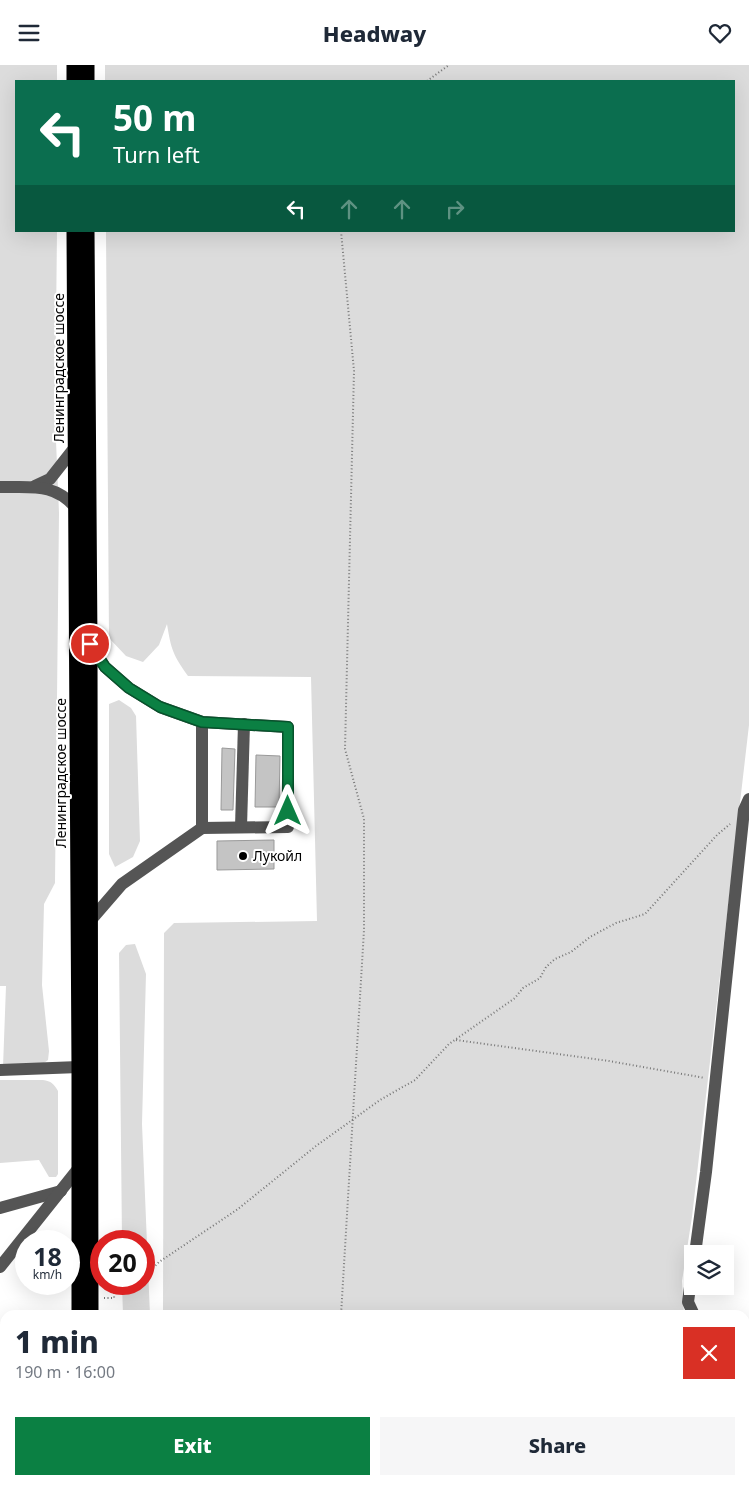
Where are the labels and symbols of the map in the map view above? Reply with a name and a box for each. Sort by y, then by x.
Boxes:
street label: Ленинградское шоссе [49,293,68,443]
pin [69,623,111,665]
street label: Ленинградское шоссе [51,698,70,848]
position arrow [261,784,313,836]
place label: Лукойл [253,846,302,865]
marker: Лукойл [237,850,249,862]
speed limit sign: 20 [90,1230,155,1295]

